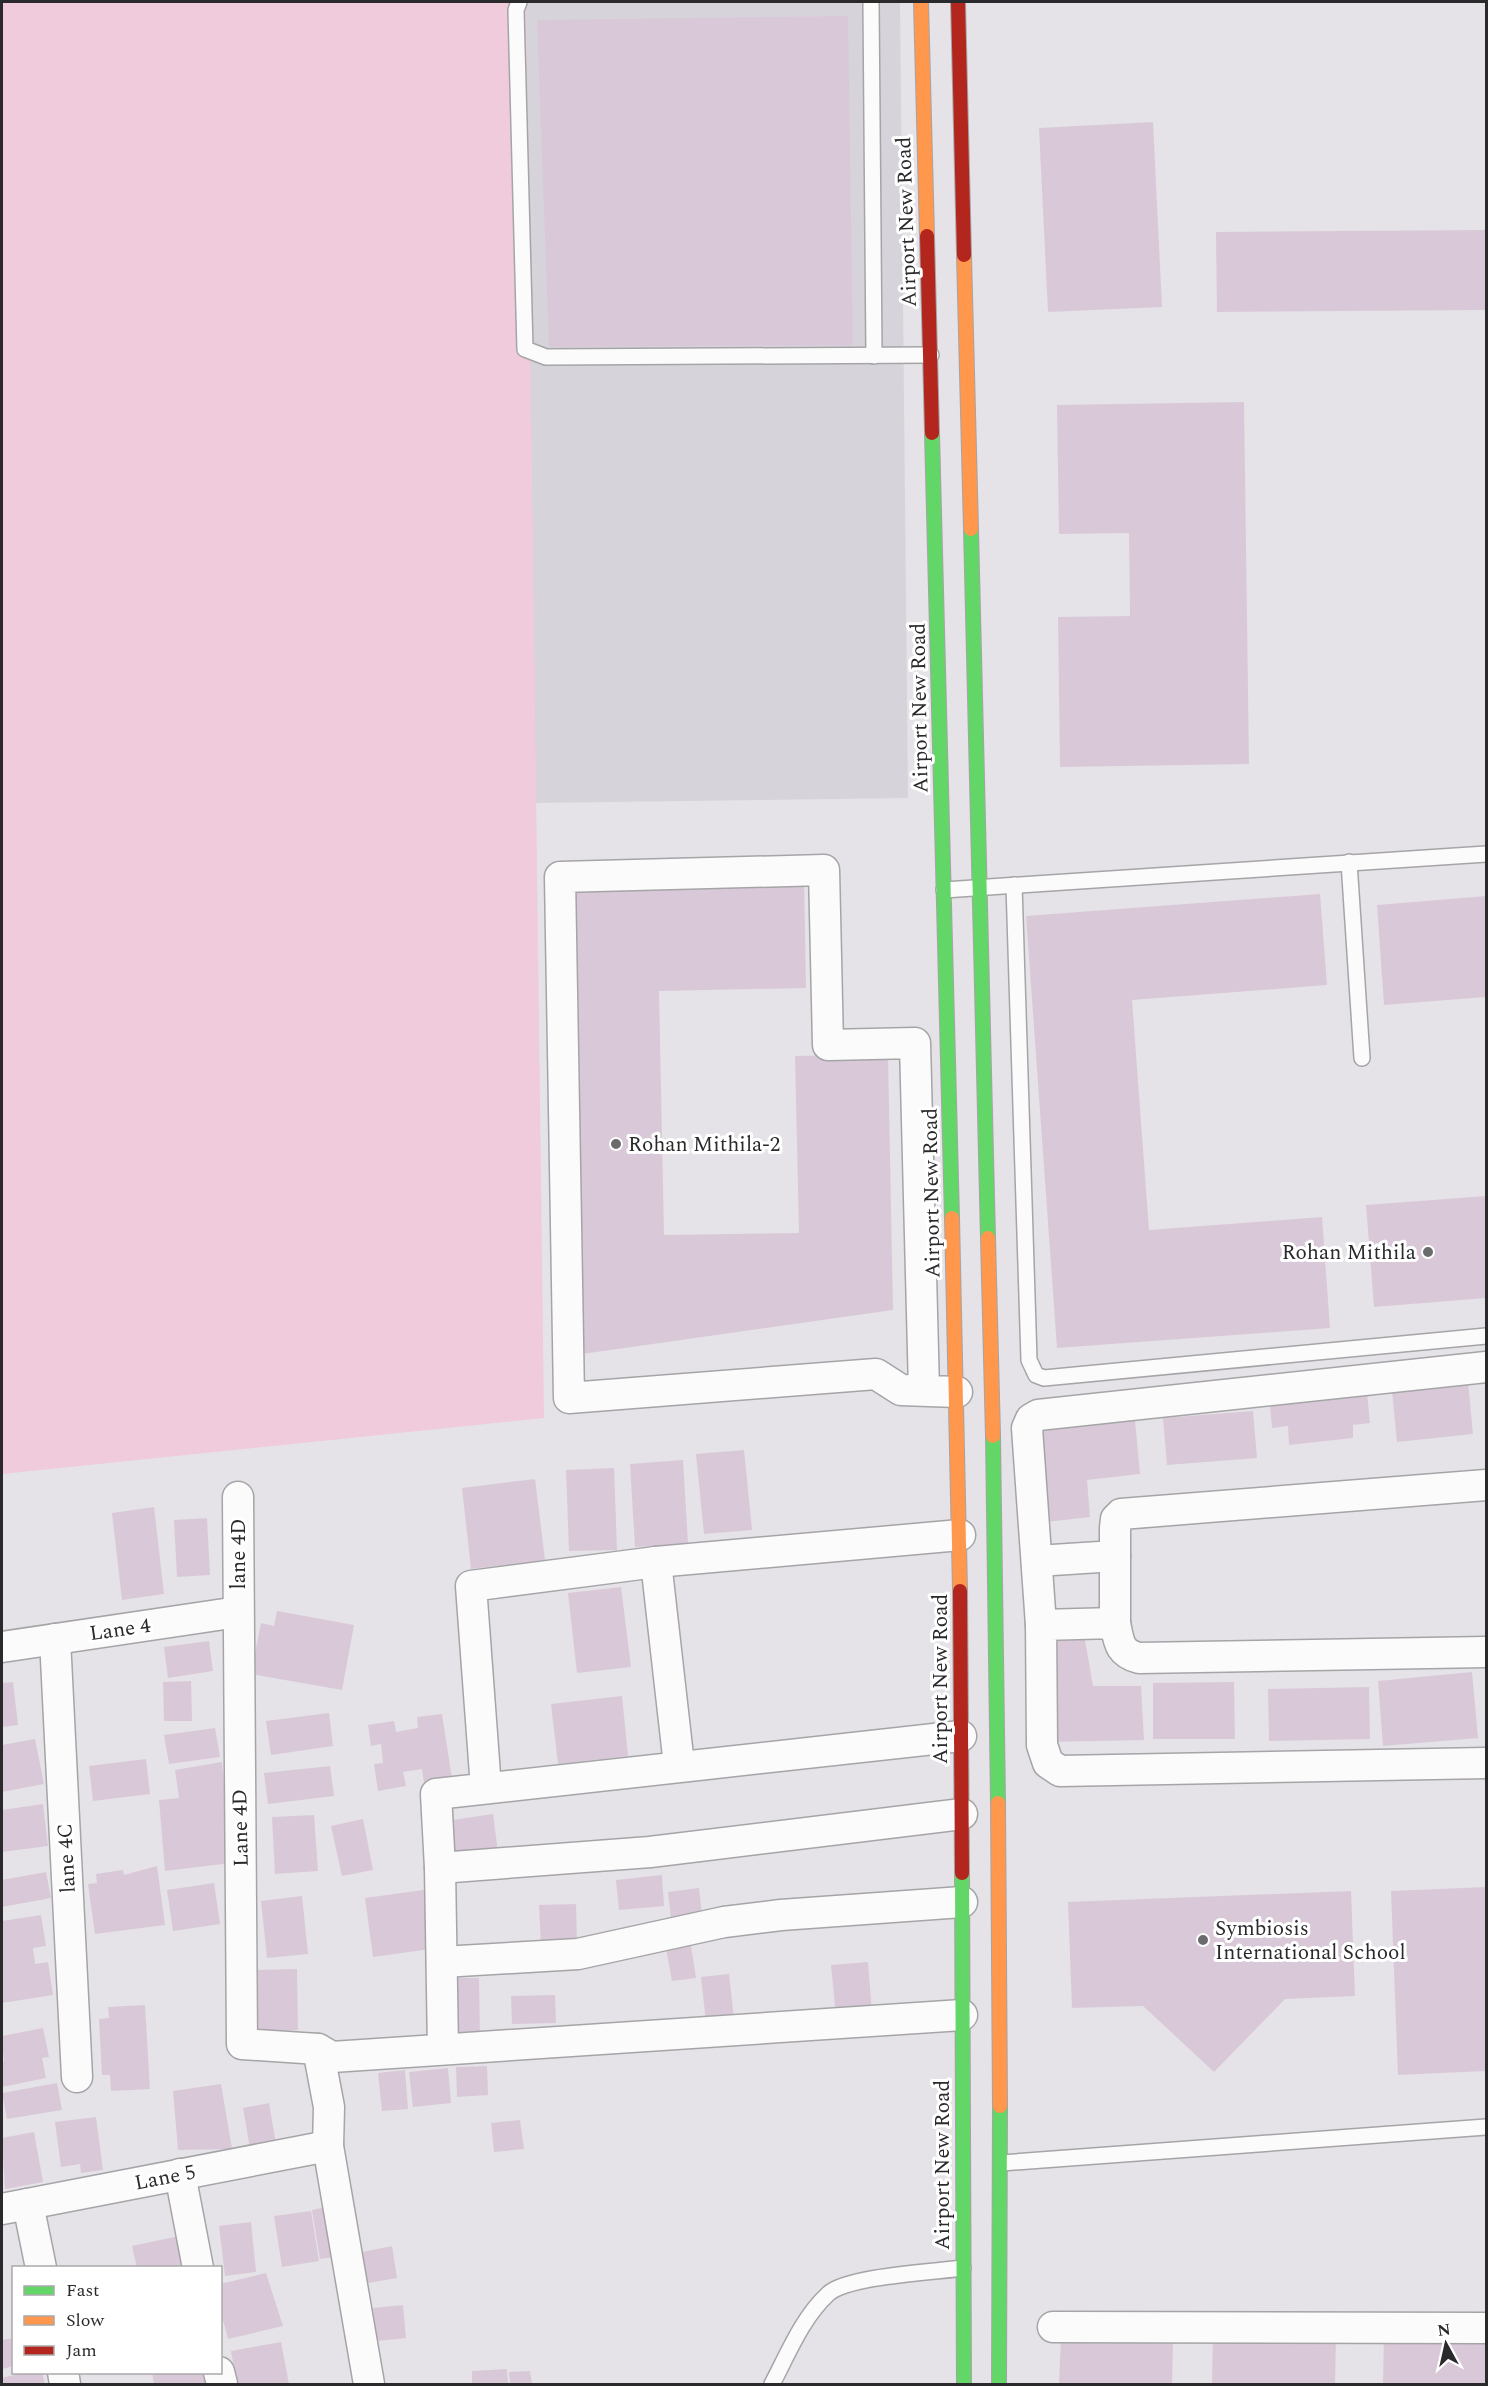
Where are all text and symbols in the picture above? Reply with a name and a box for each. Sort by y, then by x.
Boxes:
street label: Airport New Road [888,136,926,308]
street label: Airport New Road [903,623,937,793]
street label: Airport New Road [915,1108,949,1278]
place label: Rohan Mithila-2 [628,1129,780,1161]
marker: Rohan Mithila-2 [609,1137,623,1151]
place label: Rohan Mithila [1282,1237,1417,1269]
marker: Rohan Mithila [1421,1245,1435,1259]
street label: lane 4D [223,1519,255,1589]
street label: Airport New Road [925,1594,957,1764]
street label: Lane 4 [87,1610,153,1650]
street label: Lane 4D [224,1789,258,1867]
street label: lane 4C [49,1822,85,1894]
place label: Symbiosis International School [1215,1913,1406,1969]
marker: Symbiosis International School [1196,1933,1210,1947]
street label: Airport New Road [927,2080,959,2250]
street label: Lane 5 [132,2156,199,2200]
legend [12,2266,222,2374]
text: Fast [66,2277,99,2304]
text: Slow [66,2307,105,2334]
north arrow [1416,2314,1476,2374]
text: N [1436,2317,1452,2343]
text: Jam [66,2337,97,2364]

